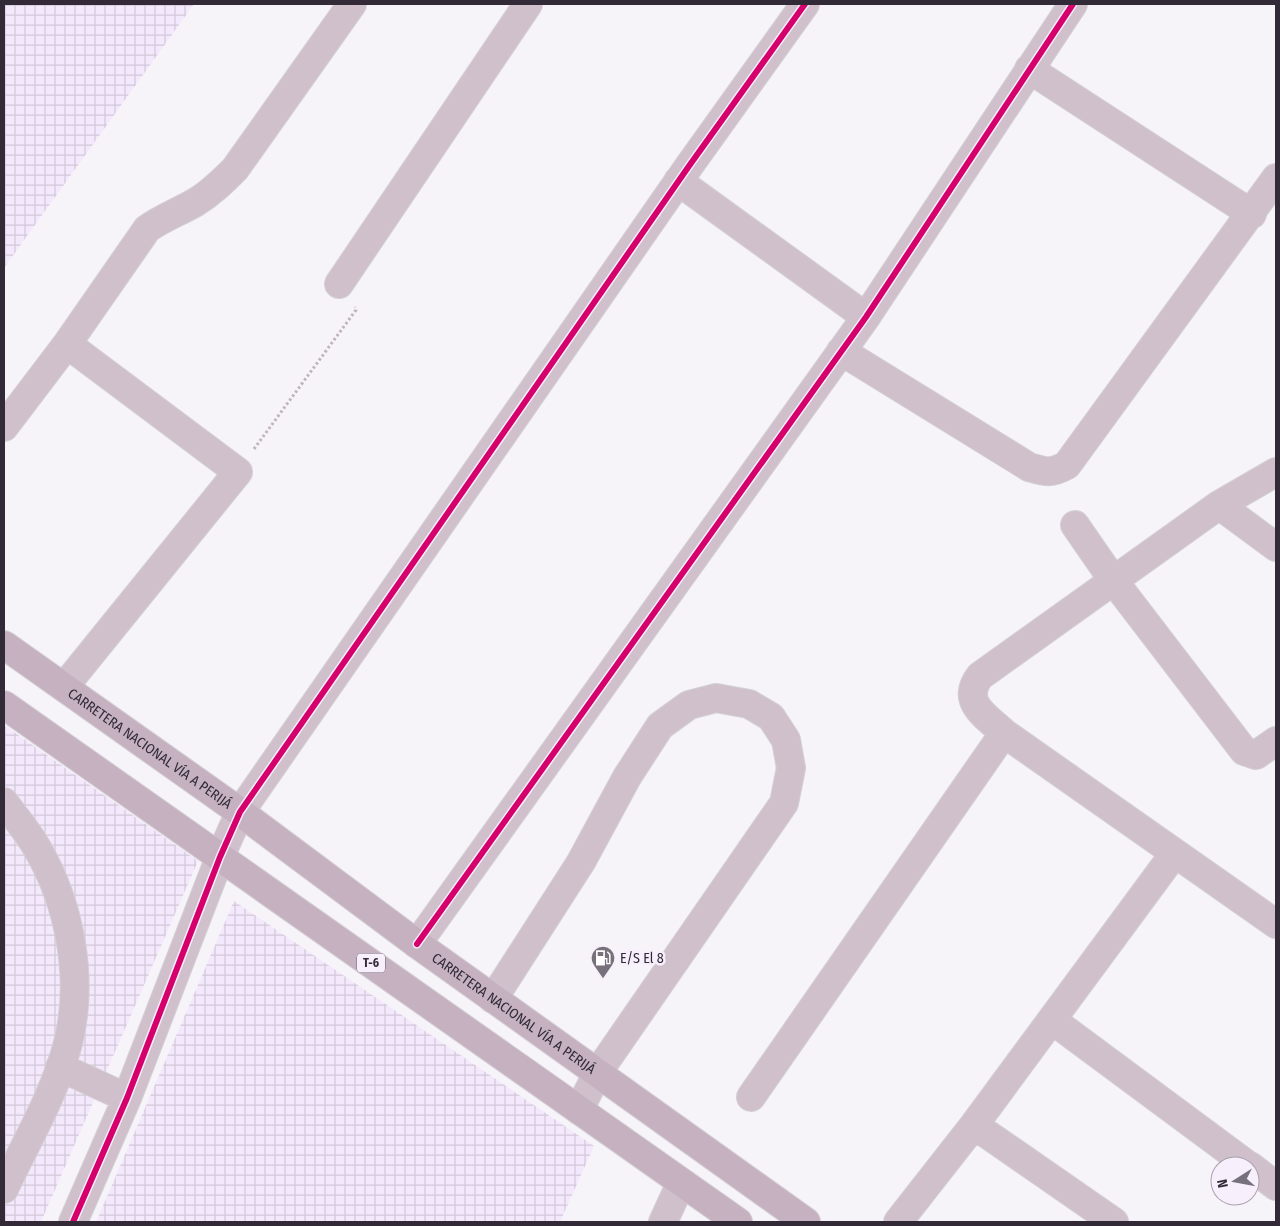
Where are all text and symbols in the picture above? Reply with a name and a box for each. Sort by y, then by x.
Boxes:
street label: CARRETERA NACIONAL VÍA A PERIJÁ [65,685,236,813]
fuel station icon: E/S El 8 [590,945,616,979]
street label: CARRETERA NACIONAL VÍA A PERIJÁ [429,949,600,1078]
place label: E/S El 8 [620,950,664,967]
road number: T-6 [357,954,385,972]
north arrow [1210,1156,1260,1206]
text: N [1214,1178,1232,1189]

